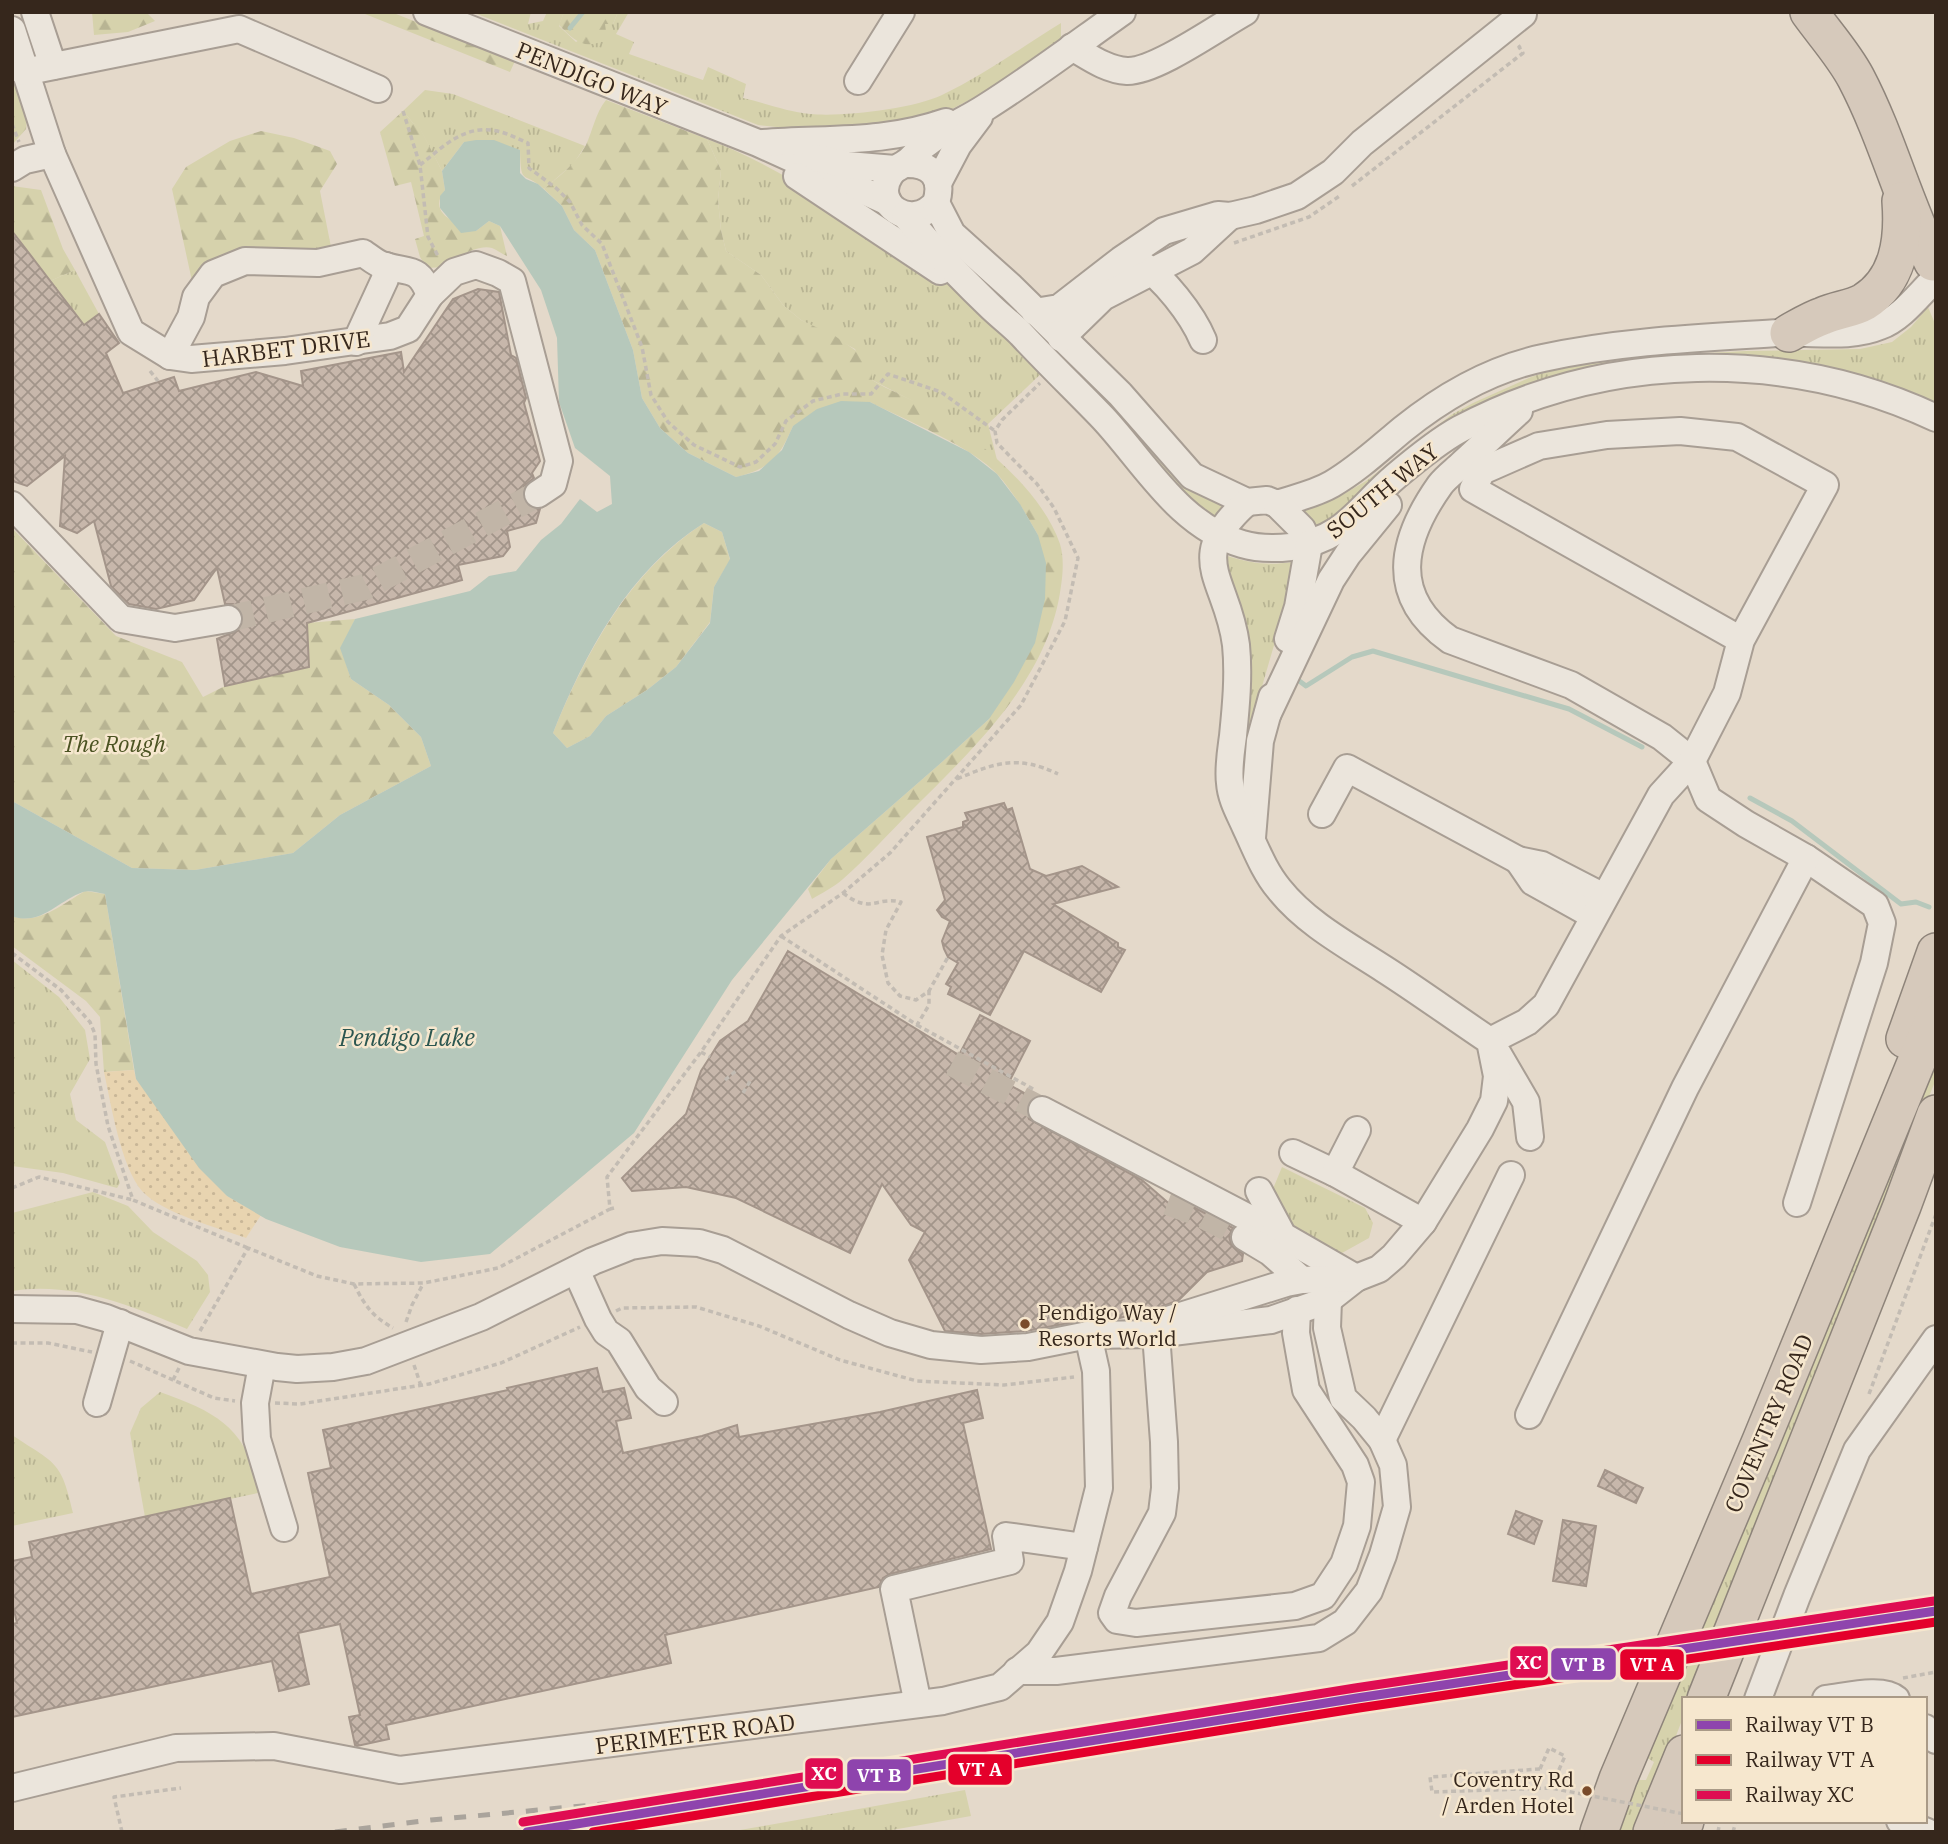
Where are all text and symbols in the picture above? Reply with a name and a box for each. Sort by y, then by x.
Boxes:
street label: PENDIGO WAY [512,34,672,122]
street label: HARBET DRIVE [200,323,372,373]
street label: SOUTH WAY [1320,435,1445,544]
park label: The Rough [62,728,166,758]
water label: Pendigo Lake [338,1021,475,1053]
place label: Pendigo Way / Resorts World [1038,1298,1177,1352]
marker: Pendigo Way / Resorts World [1018,1317,1032,1331]
street label: COVENTRY ROAD [1717,1329,1819,1517]
line badge: XC [1509,1645,1549,1679]
line badge: VT B [1550,1647,1617,1681]
line badge: VT A [1619,1648,1685,1681]
text: XC [1516,1650,1542,1674]
text: VT B [1561,1652,1605,1676]
text: VT A [1630,1652,1675,1676]
legend [1682,1697,1927,1823]
street label: PERIMETER ROAD [593,1706,797,1760]
text: Railway VT B [1745,1710,1874,1738]
text: Railway VT A [1745,1745,1875,1773]
line badge: VT A [947,1753,1013,1786]
line badge: XC [804,1757,844,1790]
text: VT A [958,1757,1003,1781]
line badge: VT B [846,1758,912,1792]
text: XC [811,1761,837,1785]
text: VT B [857,1763,901,1787]
place label: Coventry Rd / Arden Hotel [1442,1765,1574,1819]
text: Railway XC [1745,1780,1854,1808]
marker: Coventry Rd / Arden Hotel [1580,1784,1594,1798]

